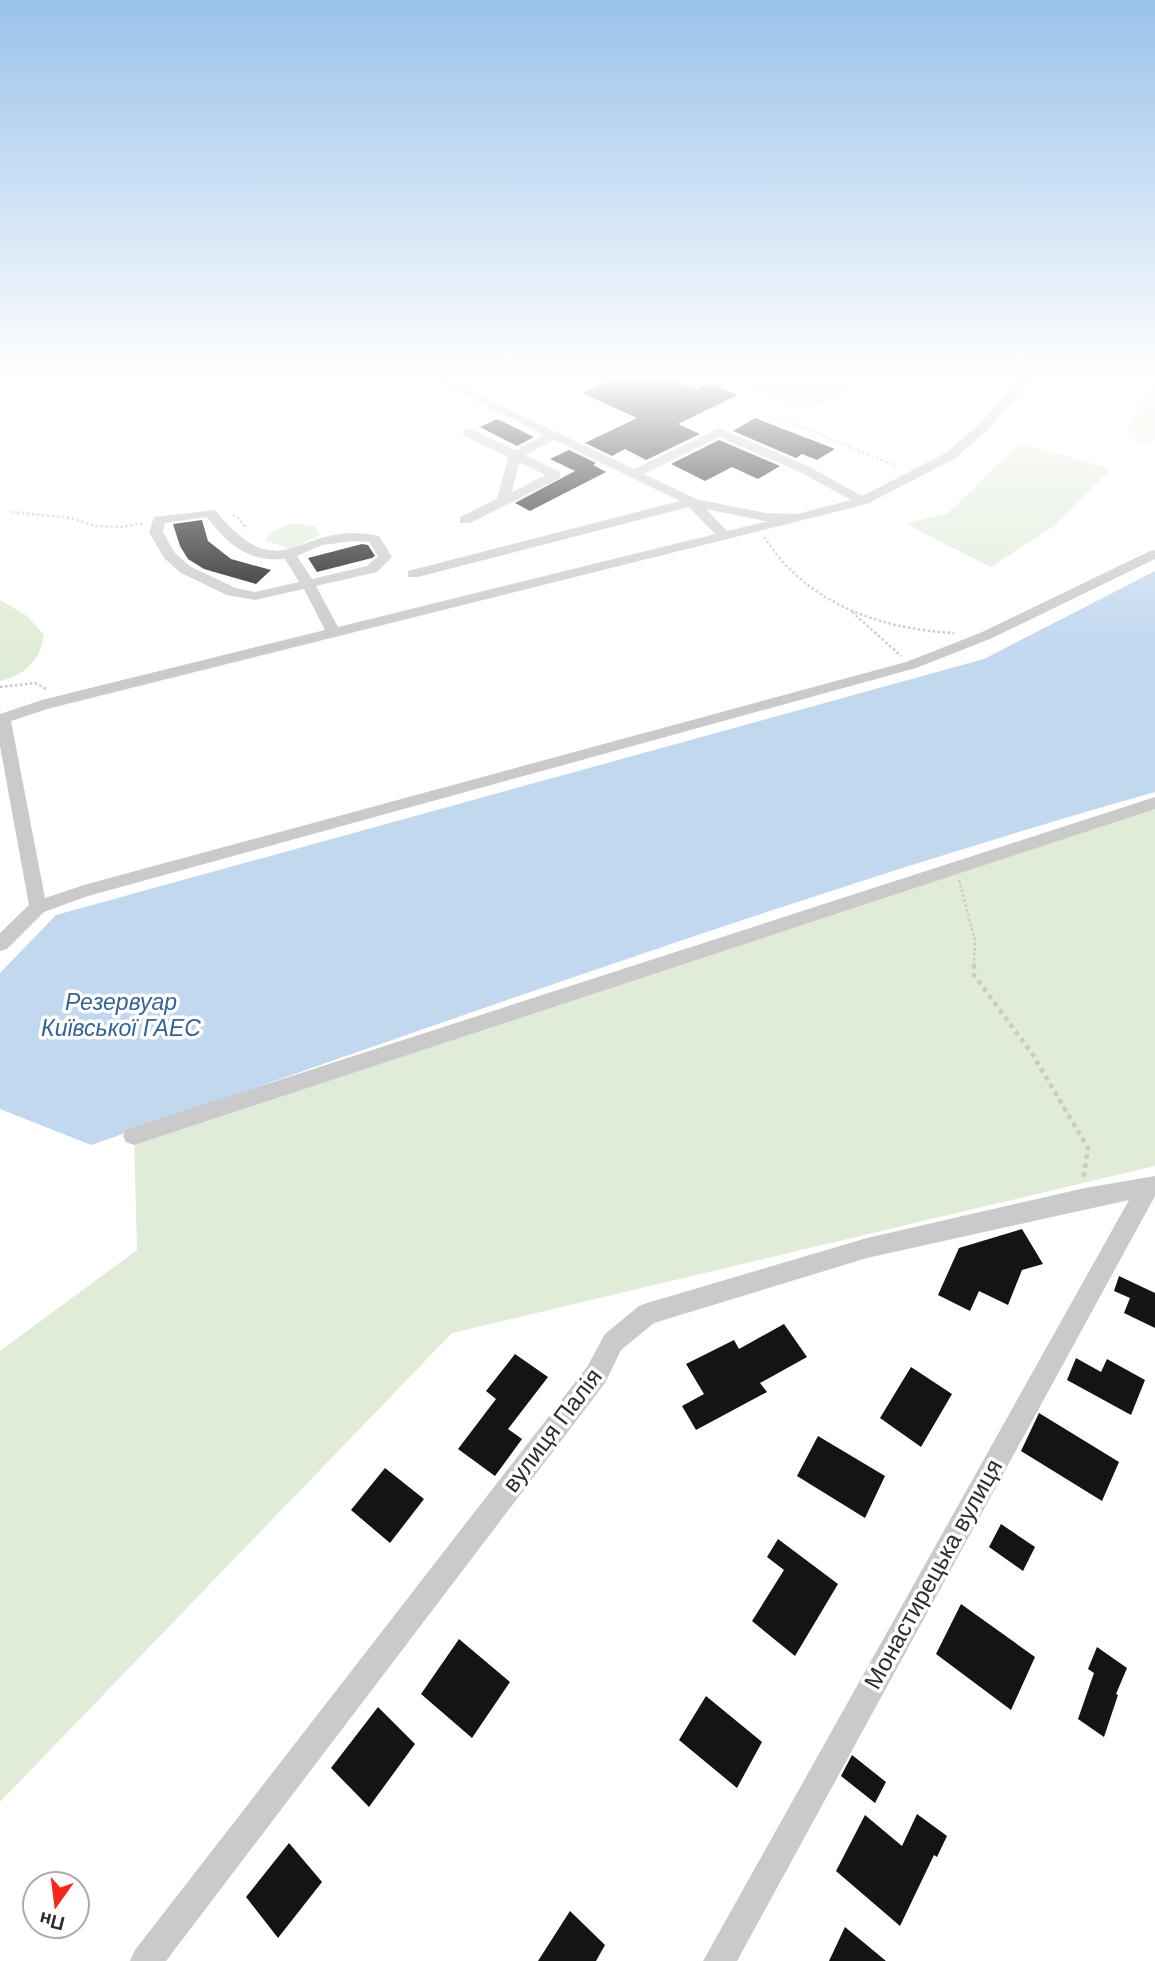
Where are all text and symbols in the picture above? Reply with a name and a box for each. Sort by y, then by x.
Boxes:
water label: Резервуар Київської ГАЕС [41,987,201,1043]
street label: вулиця Палія [495,1362,609,1498]
street label: Монастирецька вулиця [857,1454,1009,1694]
north arrow [21,1870,91,1940]
text: Пн [37,1906,67,1936]

